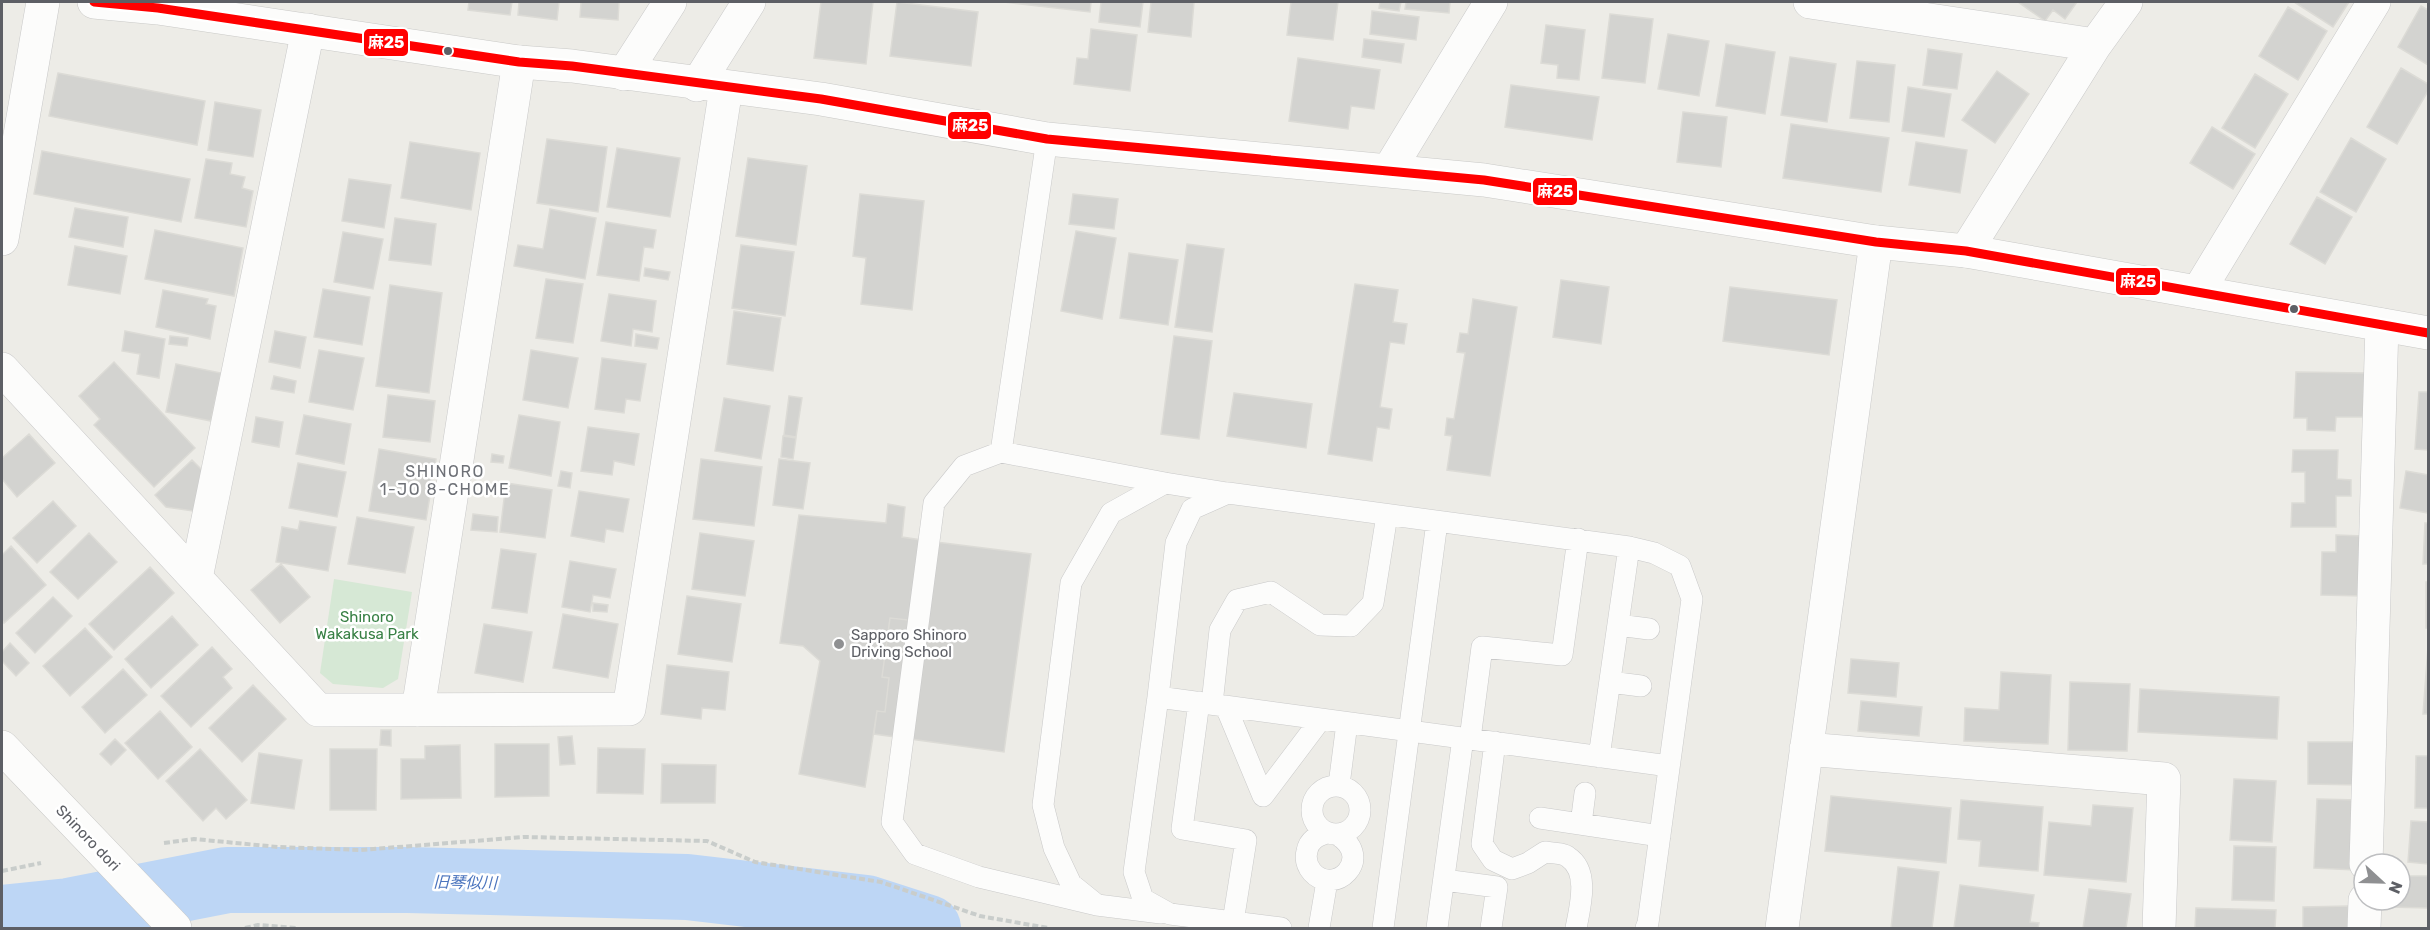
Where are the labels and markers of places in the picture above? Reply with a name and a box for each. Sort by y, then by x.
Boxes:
unlabelled marker [442,45,454,57]
unlabelled marker [2288,303,2300,315]
place label: Sapporo Shinoro Driving School [851,626,967,661]
marker: Sapporo Shinoro Driving School [832,637,846,651]

